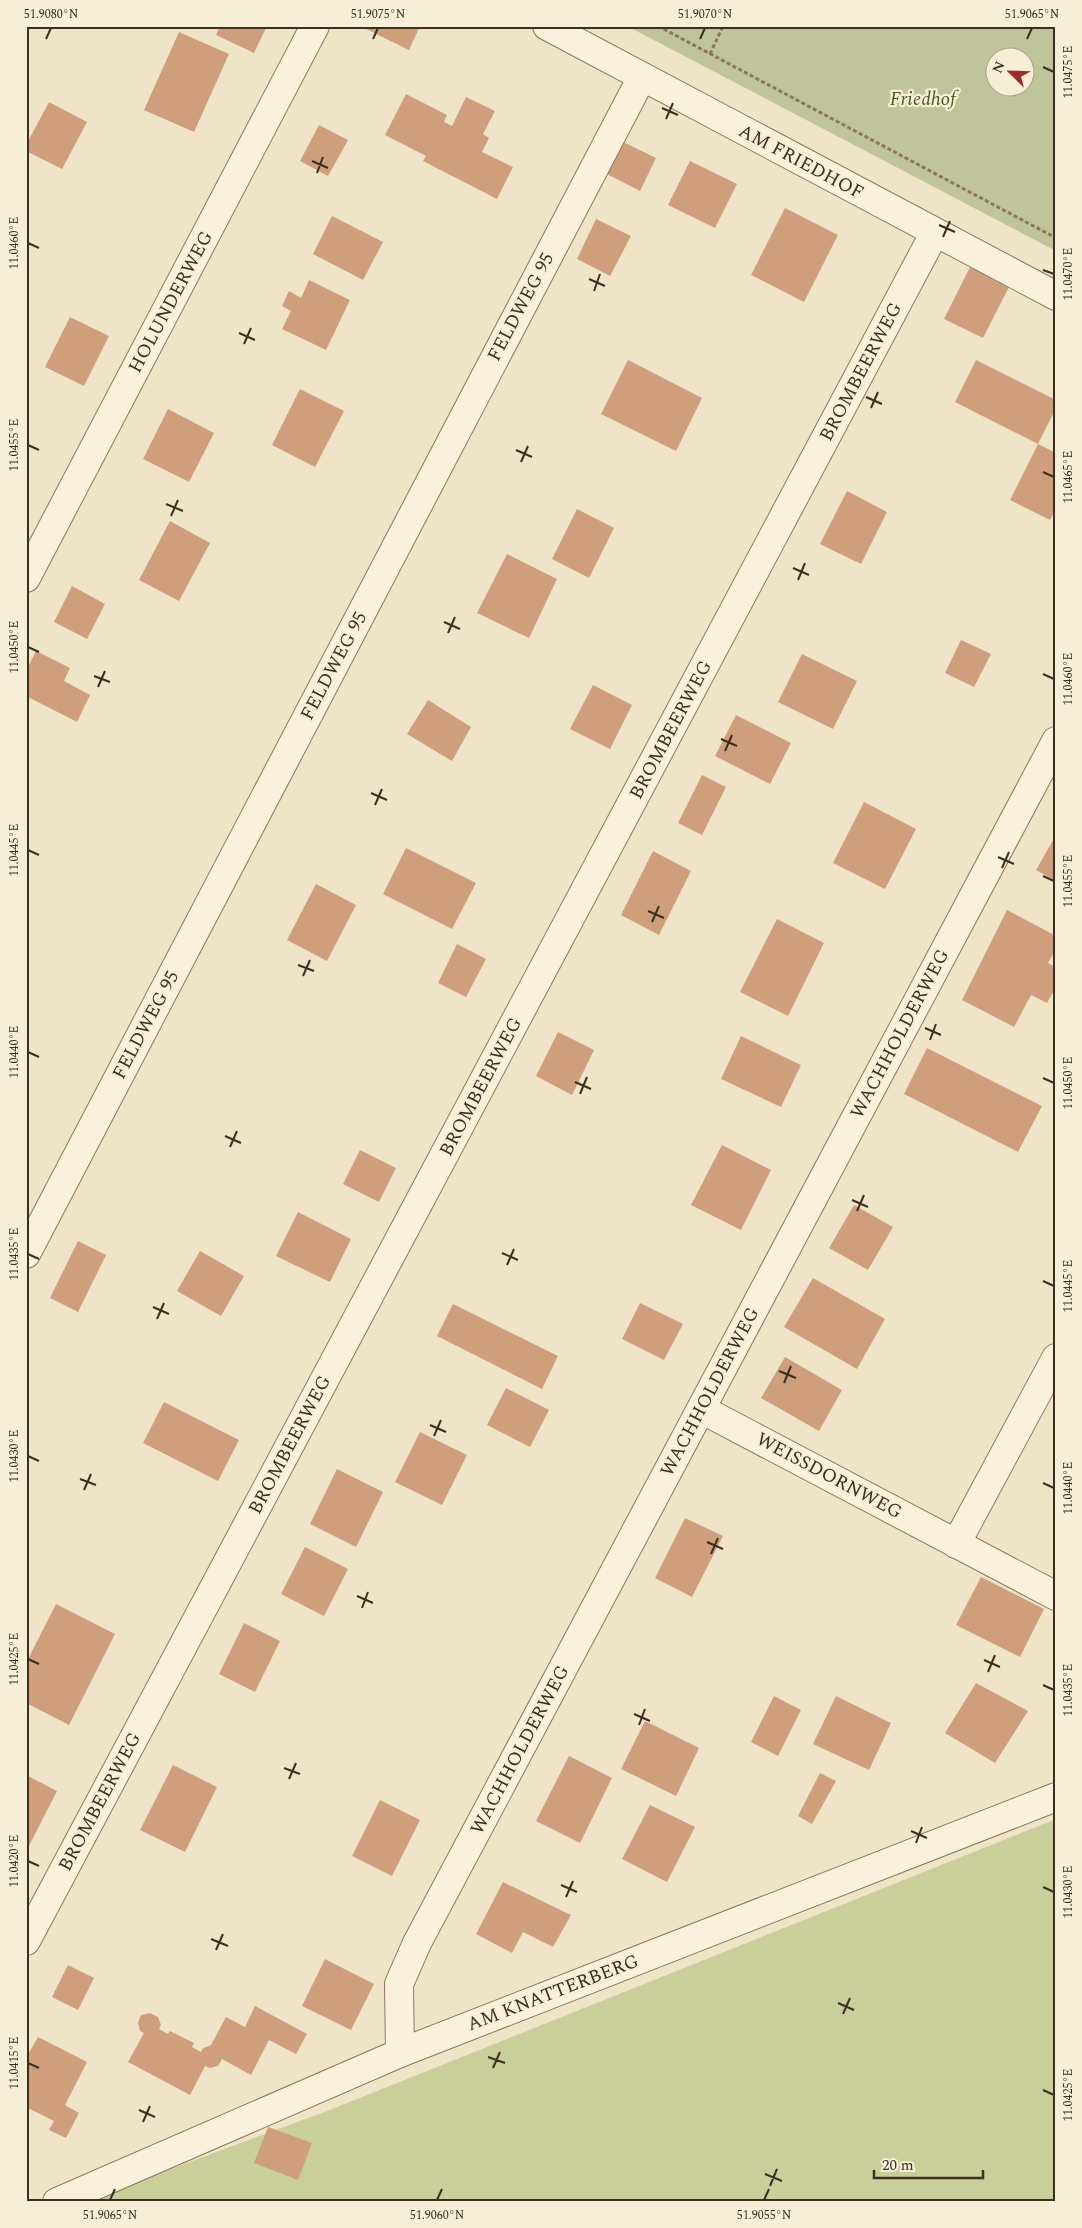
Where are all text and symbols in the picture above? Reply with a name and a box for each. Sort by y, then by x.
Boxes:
text: 51.9080°N [24,5,78,24]
text: 51.9075°N [351,5,405,24]
text: 51.9070°N [678,5,732,24]
text: 51.9065°N [1005,5,1059,24]
text: 11.0475°E [1059,46,1078,98]
north arrow [984,48,1034,98]
text: N [987,58,1010,76]
park label: Friedhof [890,85,959,114]
street label: AM FRIEDHOF [733,117,869,207]
text: 11.0460°E [5,217,24,269]
street label: HOLUNDERWEG [121,226,221,378]
street label: FELDWEG 95 [480,247,562,367]
text: 11.0470°E [1059,248,1078,300]
street label: BROMBEERWEG [812,297,910,447]
text: 11.0455°E [5,419,24,471]
text: 11.0465°E [1059,451,1078,503]
street label: FELDWEG 95 [293,606,375,726]
text: 11.0450°E [5,621,24,673]
text: 11.0460°E [1059,653,1078,705]
street label: BROMBEERWEG [622,655,720,805]
text: 11.0445°E [5,824,24,876]
text: 11.0455°E [1059,855,1078,907]
street label: WACHHOLDERWEG [843,944,957,1124]
street label: FELDWEG 95 [105,965,187,1085]
street label: BROMBEERWEG [432,1012,530,1162]
text: 11.0440°E [5,1026,24,1078]
text: 11.0450°E [1059,1057,1078,1109]
text: 11.0435°E [5,1228,24,1280]
text: 11.0445°E [1059,1260,1078,1312]
street label: WACHHOLDERWEG [653,1302,767,1482]
street label: BROMBEERWEG [241,1370,339,1520]
street label: WEISSDORNWEG [751,1425,907,1527]
text: 11.0430°E [5,1430,24,1482]
text: 11.0440°E [1059,1462,1078,1514]
text: 11.0425°E [5,1633,24,1685]
street label: WACHHOLDERWEG [463,1660,577,1840]
text: 11.0435°E [1059,1664,1078,1716]
street label: BROMBEERWEG [51,1727,149,1877]
text: 11.0420°E [5,1835,24,1887]
text: 11.0430°E [1059,1866,1078,1918]
street label: AM KNATTERBERG [463,1947,643,2039]
text: 11.0415°E [5,2037,24,2089]
text: 11.0425°E [1059,2069,1078,2121]
scale bar [874,2148,983,2180]
text: 20 m [882,2154,914,2177]
text: 51.9065°N [83,2206,137,2225]
text: 51.9060°N [410,2206,464,2225]
text: 51.9055°N [737,2206,791,2225]

